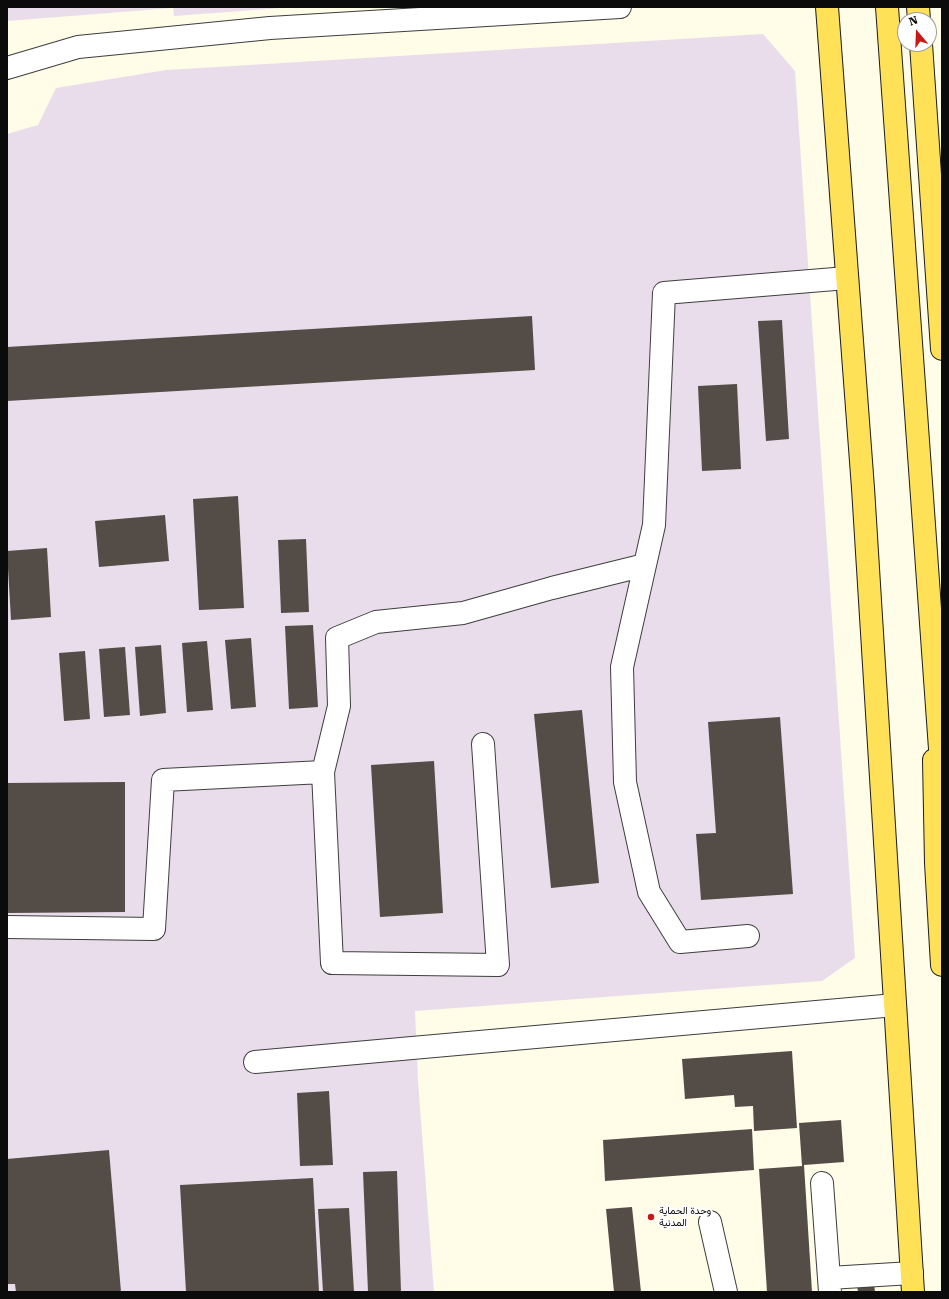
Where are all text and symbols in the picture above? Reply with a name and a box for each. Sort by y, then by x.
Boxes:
north arrow [897,12,937,52]
text: N [907,14,919,29]
place label: وحدة الحماية المدنية [659,1205,711,1228]
marker: وحدة الحماية المدنية [646,1212,656,1222]

